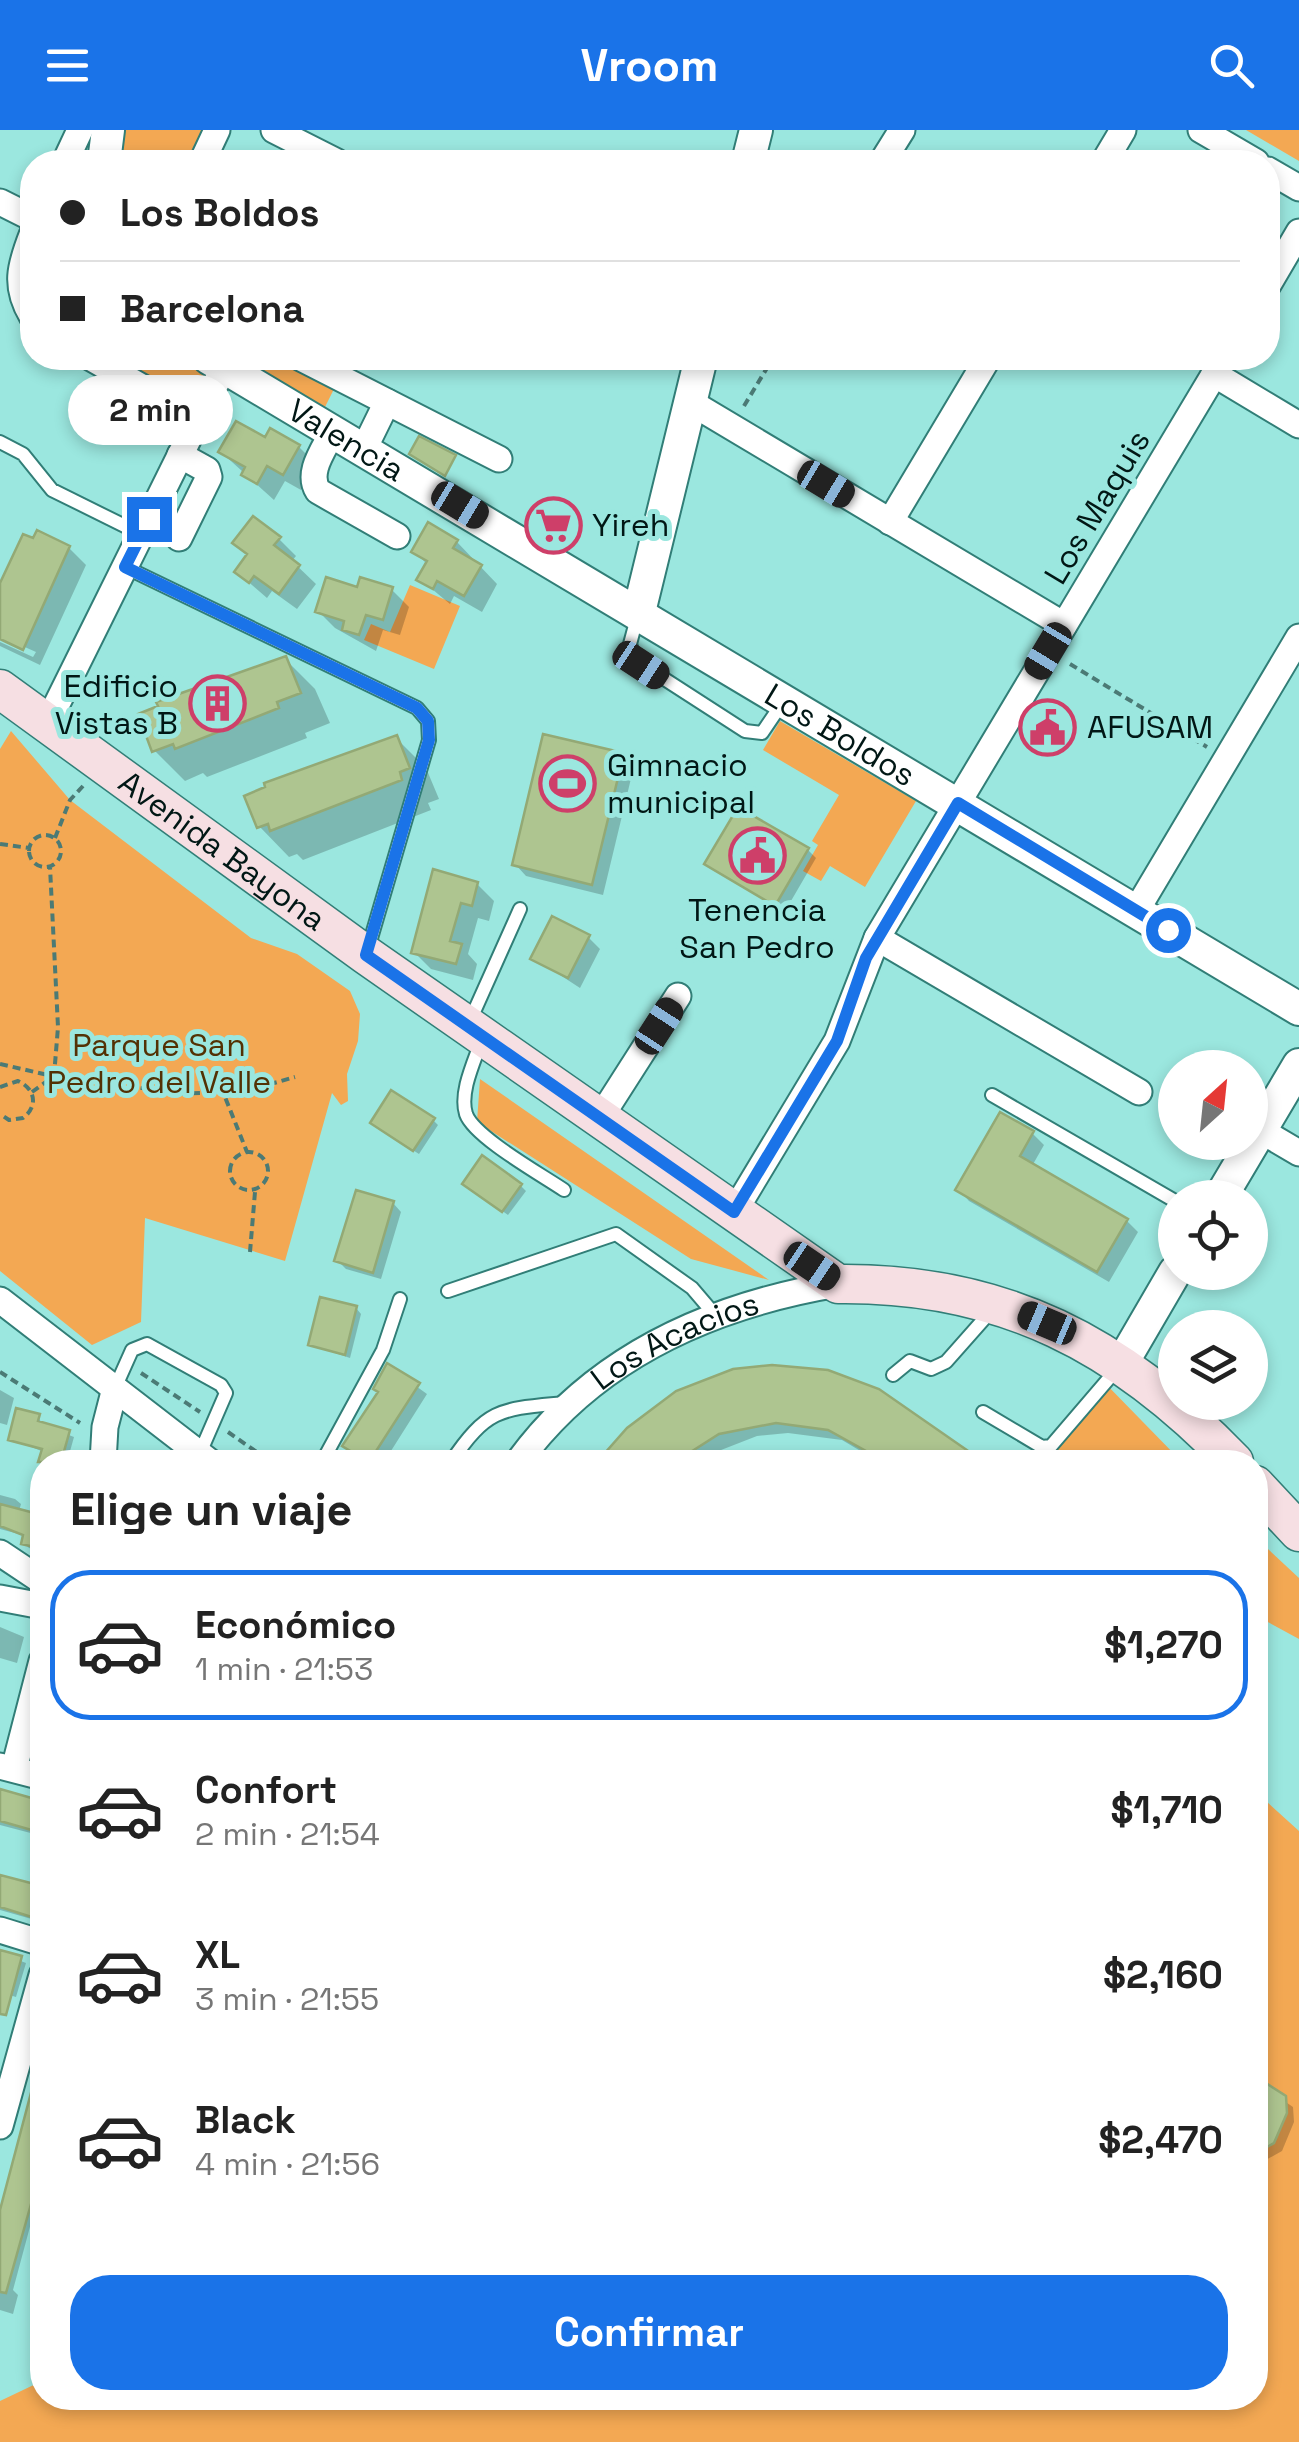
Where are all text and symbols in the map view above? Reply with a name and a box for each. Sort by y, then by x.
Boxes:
text: Vroom [581,37,718,94]
icon: menu [40,38,95,93]
icon: search [1204,38,1259,93]
text: Los Boldos [120,189,319,237]
text: Barcelona [120,285,305,333]
callout: 2 min [66,374,232,444]
text: 2 min [109,390,192,430]
street label: Valencia [281,390,412,490]
street label: Los Maquis [1035,423,1159,591]
car [793,456,859,512]
car [427,477,493,533]
supermarket icon: Yireh [523,495,583,555]
route end [127,497,172,542]
place label: Yireh [592,505,669,545]
car [1020,618,1076,684]
car [608,636,674,694]
place label: Edificio Vistas B [55,666,178,743]
building icon: Edificio Vistas B [187,674,247,734]
street label: Los Boldos [758,675,923,795]
public building icon: AFUSAM [1018,697,1078,757]
place label: AFUSAM [1087,707,1213,747]
place label: Gimnacio municipal [607,745,755,822]
sports icon: Gimnacio municipal [538,753,598,813]
street label: Avenida Bayona [111,762,334,939]
public building icon: Tenencia San Pedro [727,826,787,886]
place label: Tenencia San Pedro [679,890,835,967]
route start [1146,908,1191,953]
car [630,993,688,1059]
park label: Parque San Pedro del Valle [47,1025,271,1102]
north arrow [1158,1050,1268,1160]
map controls [1158,1050,1268,1420]
button: locate [1158,1180,1268,1290]
car [779,1237,845,1295]
street label: Los Acacios [583,1283,763,1399]
car [1014,1297,1080,1349]
button: layers [1158,1310,1268,1420]
text: Elige un viaje [70,1481,353,1538]
icon: car [75,1600,165,1690]
text: Económico [195,1601,396,1649]
text: $1,270 [1104,1621,1223,1669]
text: 1 min · 21:53 [195,1649,373,1689]
icon: car [75,1765,165,1855]
text: Confort [195,1766,337,1814]
text: $1,710 [1110,1786,1223,1834]
text: 2 min · 21:54 [195,1814,380,1854]
icon: car [75,1930,165,2020]
text: XL [195,1931,240,1979]
text: $2,160 [1103,1951,1223,1999]
text: 3 min · 21:55 [195,1979,379,2019]
icon: car [75,2095,165,2185]
text: Black [195,2096,296,2144]
text: $2,470 [1098,2116,1223,2164]
text: 4 min · 21:56 [195,2144,380,2184]
button: Confirmar [70,2275,1228,2390]

